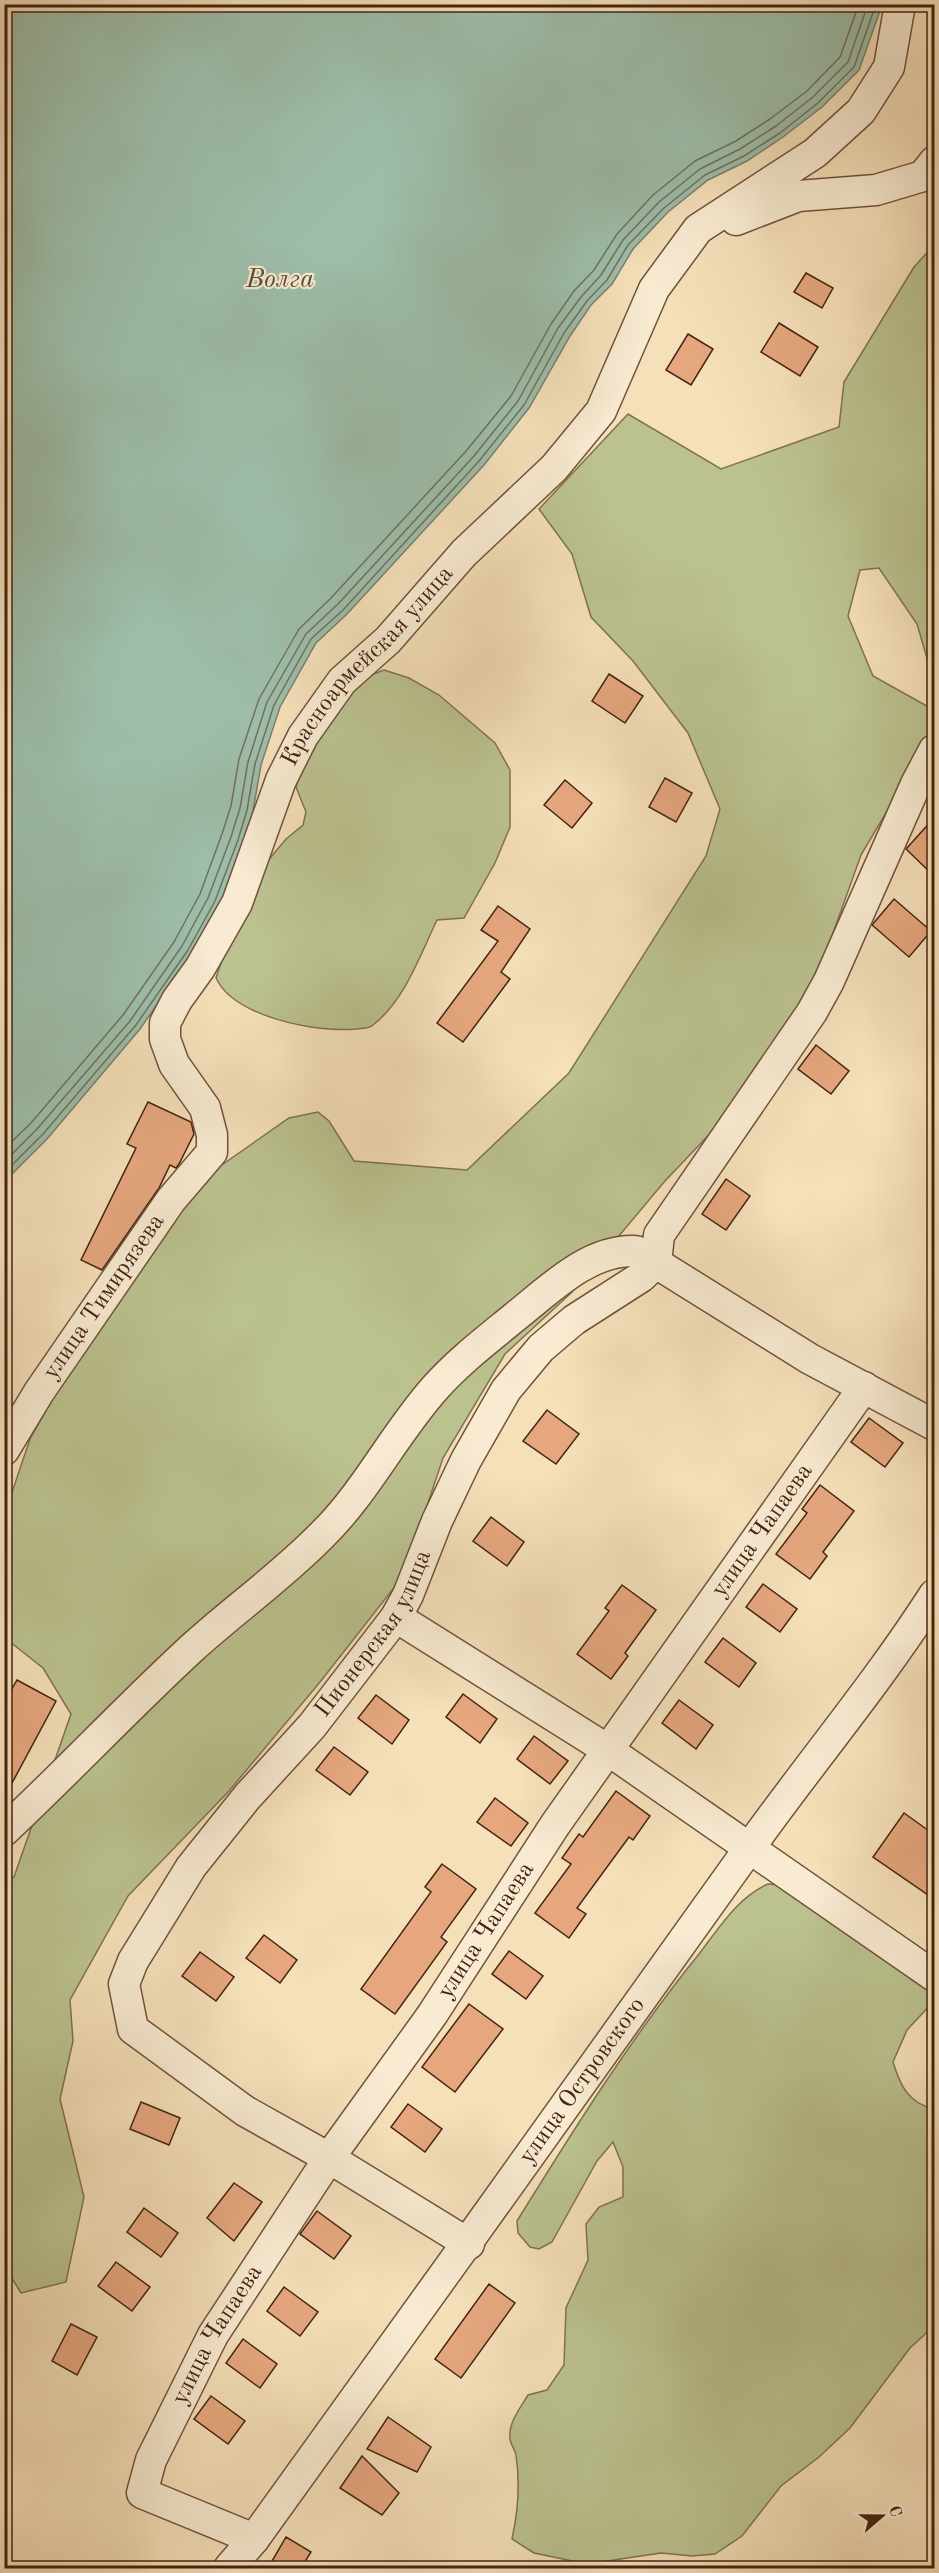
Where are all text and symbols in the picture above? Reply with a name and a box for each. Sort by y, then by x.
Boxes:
water label: Волга [245,267,314,293]
street label: Красноармейская улица [278,562,458,770]
street label: улица Тимирязева [39,1210,169,1384]
street label: улица Чапаева [707,1460,818,1602]
street label: Пионерская улица [311,1547,436,1722]
street label: улица Чапаева [434,1858,539,2003]
street label: улица Островского [515,1994,650,2169]
street label: улица Чапаева [168,2261,267,2409]
north arrow [852,2486,912,2546]
text: С [885,2504,904,2519]

